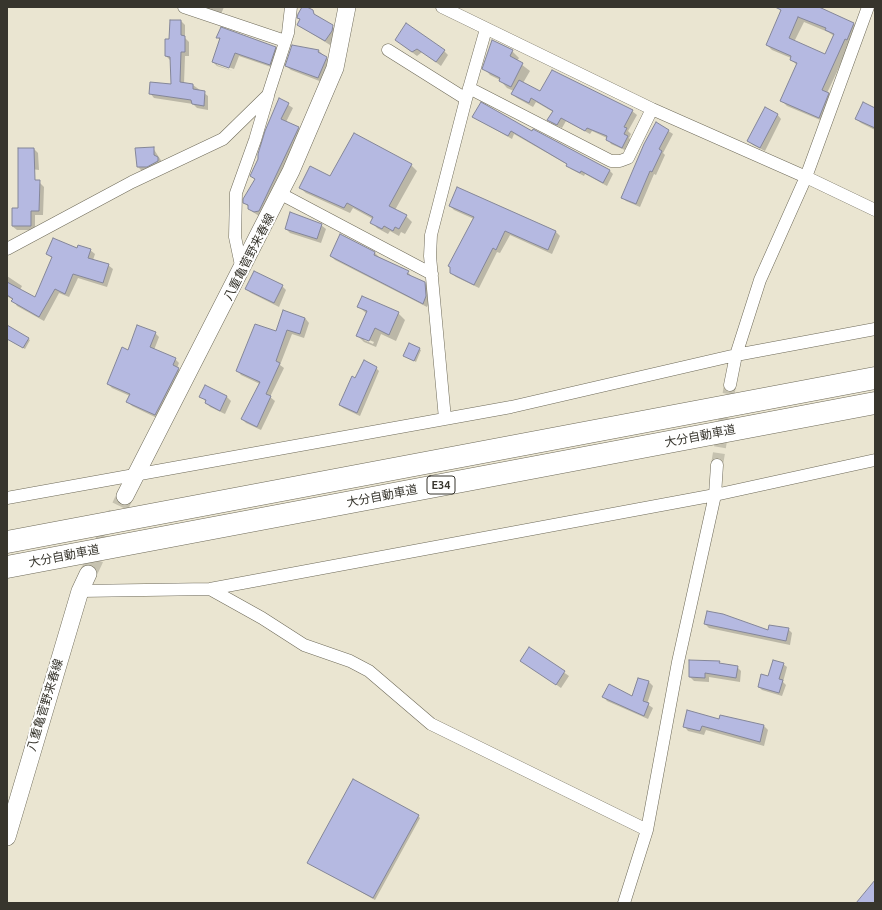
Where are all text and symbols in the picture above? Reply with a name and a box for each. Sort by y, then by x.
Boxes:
street label: 八重亀菅野来春線 [221,211,277,303]
street label: 大分自動車道 [663,422,737,450]
road number: E34 [427,476,455,494]
street label: 大分自動車道 [345,482,419,510]
street label: 大分自動車道 [27,542,101,570]
street label: 八重亀菅野来春線 [24,657,66,753]

